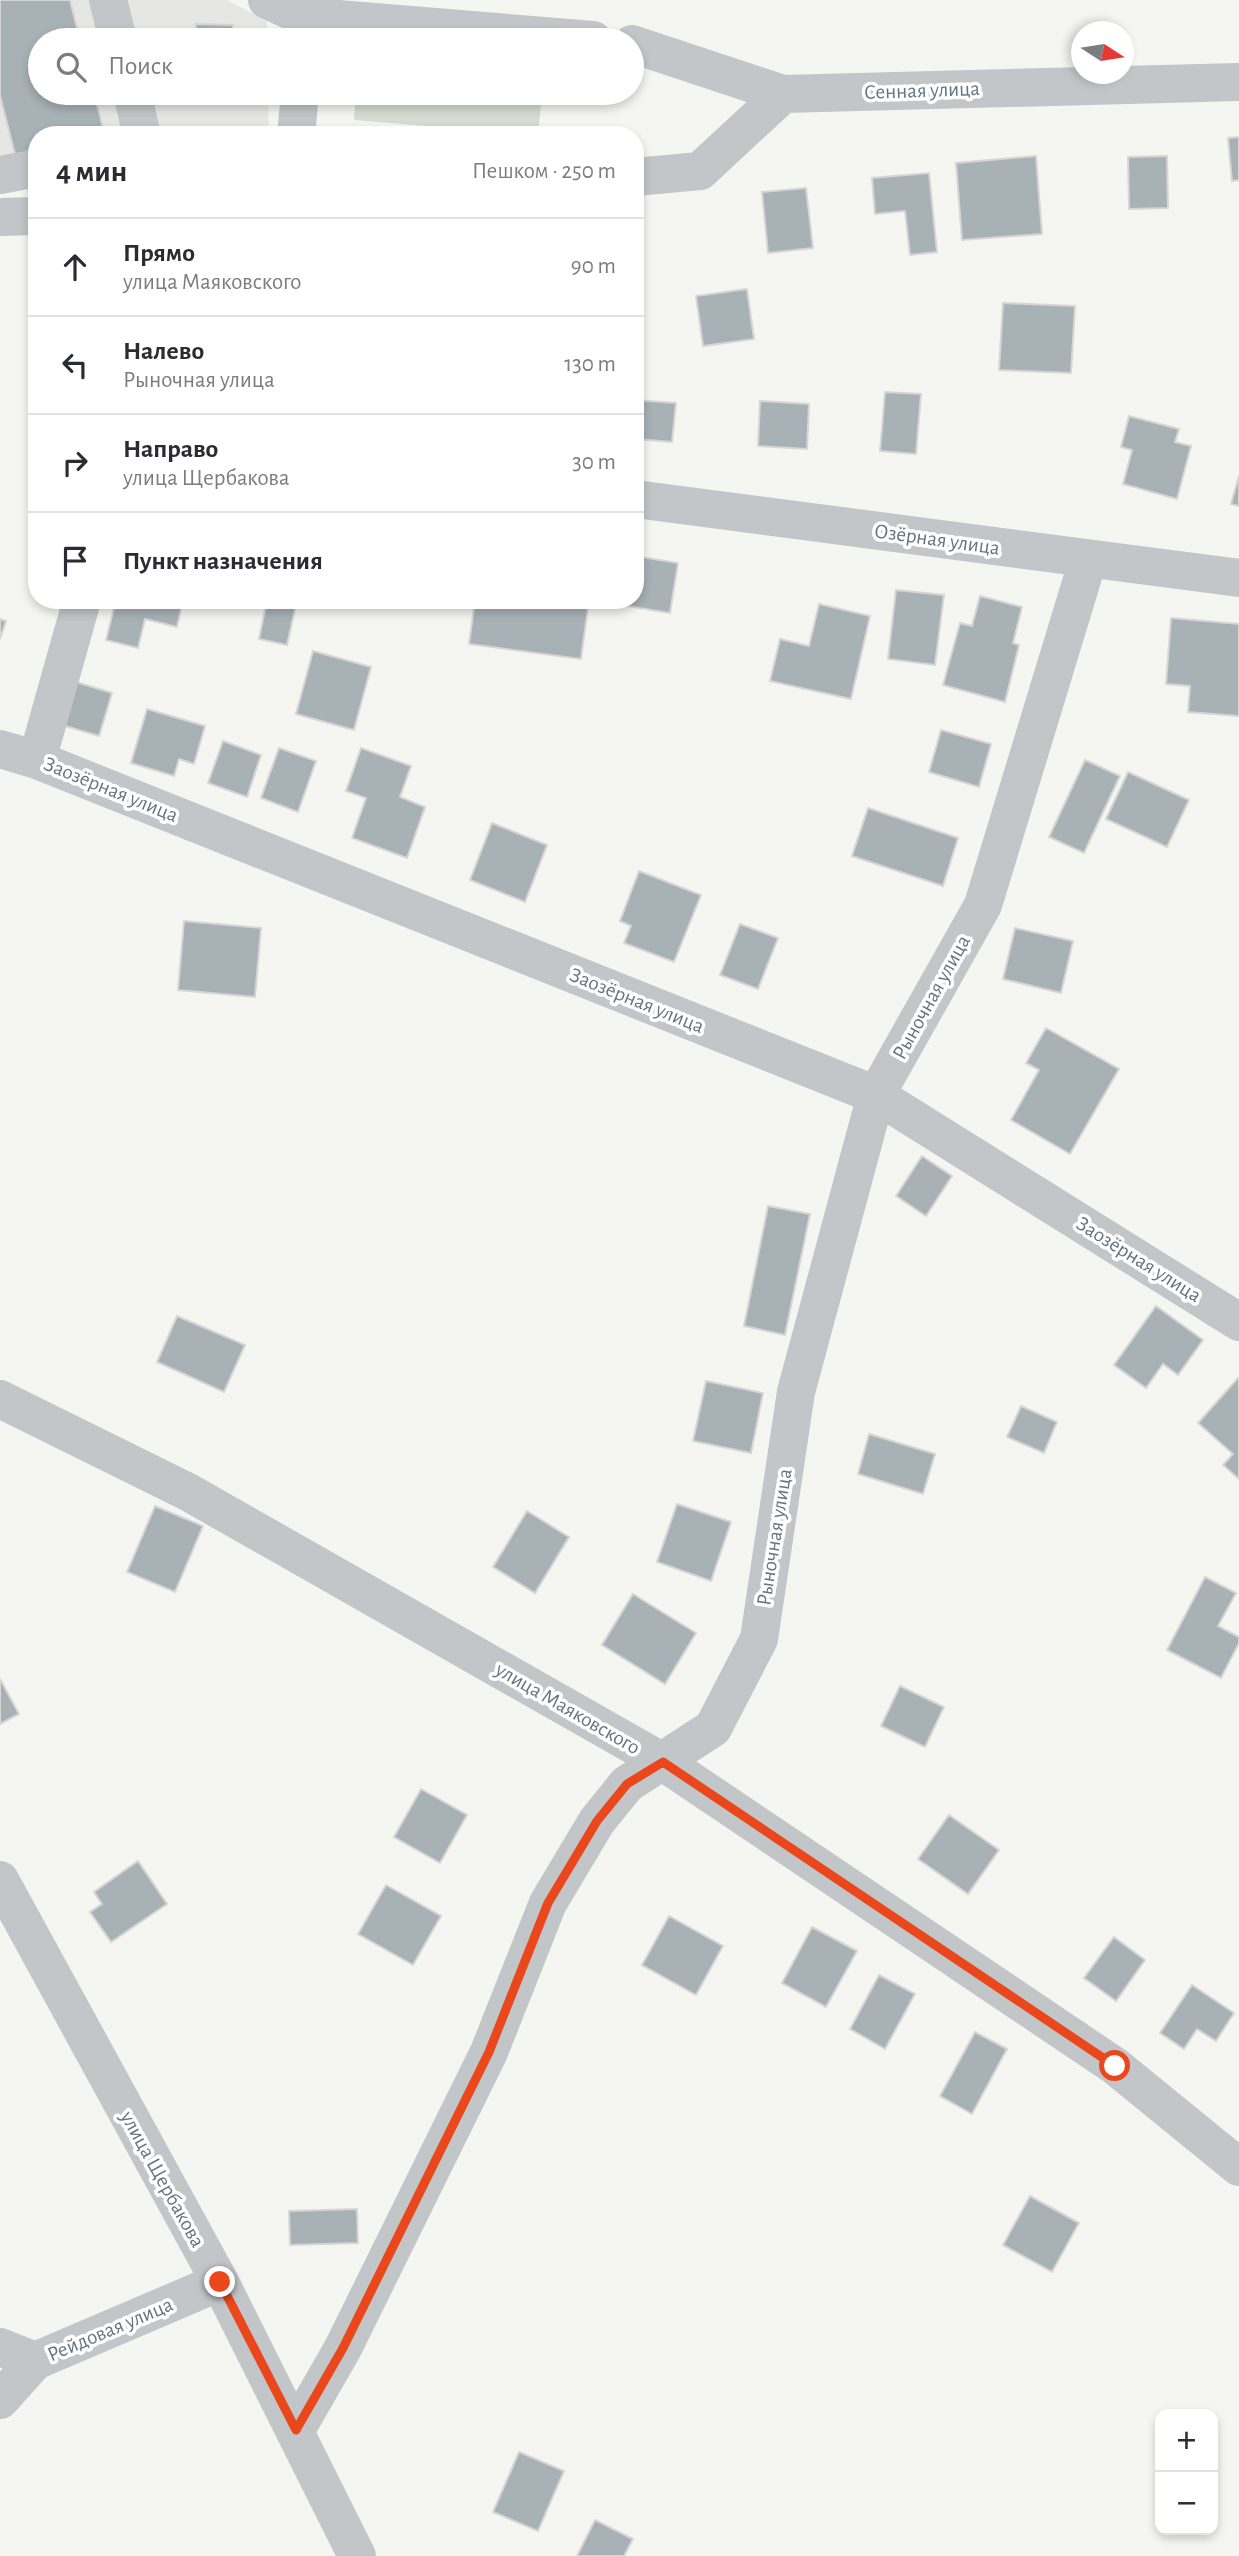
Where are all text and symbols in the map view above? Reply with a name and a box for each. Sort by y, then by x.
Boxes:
north arrow [1071,21,1134,84]
search box [28,28,644,105]
icon: search [52,48,90,86]
text: Поиск [108,53,173,79]
street label: Сенная улица [864,78,981,103]
text: 4 мин [56,157,127,187]
text: Пешком · 250 m [472,160,616,183]
text: Прямо [123,240,195,266]
icon: ahead [56,248,94,286]
text: 90 m [571,255,616,278]
text: улица Маяковского [123,271,302,294]
text: Налево [123,338,204,364]
icon: left [56,346,94,384]
text: 130 m [564,353,616,376]
text: Рыночная улица [123,369,275,392]
text: Направо [123,436,218,462]
icon: right [56,444,94,482]
text: 30 m [572,451,616,474]
text: улица Щербакова [123,467,289,490]
street label: Озёрная улица [873,520,1001,559]
icon: arrive [56,542,94,580]
text: Пункт назначения [123,548,323,574]
street label: Заозёрная улица [41,753,181,826]
street label: Рыночная улица [889,931,974,1063]
street label: Заозёрная улица [567,964,707,1037]
street label: Заозёрная улица [1073,1213,1205,1306]
street label: Рыночная улица [753,1467,796,1607]
street label: улица Маяковского [491,1658,644,1758]
route start [1099,2050,1130,2081]
street label: улица Щербакова [116,2107,209,2251]
route end [204,2266,235,2297]
street label: Рейдовая улица [44,2293,176,2365]
map controls [1155,2409,1218,2535]
button: + [1155,2409,1218,2472]
button: − [1155,2472,1218,2535]

